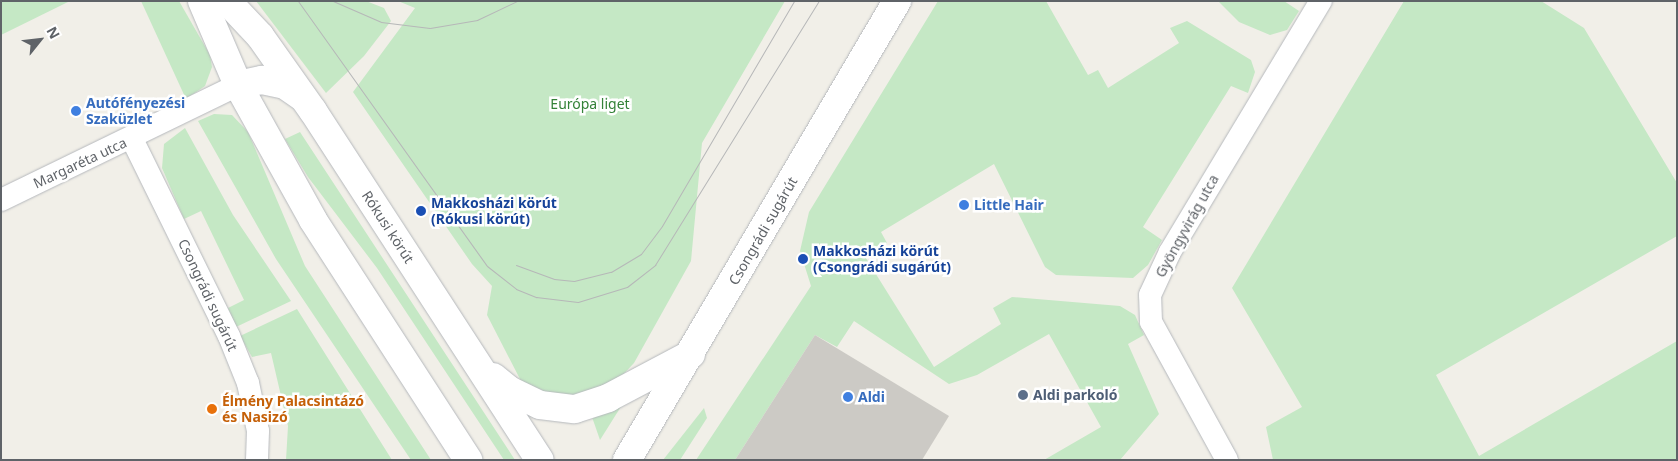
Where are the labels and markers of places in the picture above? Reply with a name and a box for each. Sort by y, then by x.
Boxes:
place label: Autófényezési Szaküzlet [86,95,185,128]
marker: Autófényezési Szaküzlet [70,105,82,117]
place label: Makkosházi körút (Rókusi körút) [431,195,557,228]
place label: Little Hair [974,197,1044,213]
marker: Little Hair [958,199,970,211]
marker: Makkosházi körút (Rókusi körút) [415,205,427,217]
place label: Makkosházi körút (Csongrádi sugárút) [813,243,951,276]
marker: Makkosházi körút (Csongrádi sugárút) [797,253,809,265]
place label: Aldi parkoló [1033,387,1117,403]
place label: Aldi [858,389,885,405]
marker: Aldi parkoló [1017,389,1029,401]
marker: Aldi [842,391,854,403]
place label: Élmény Palacsintázó és Nasizó [222,393,364,426]
marker: Élmény Palacsintázó és Nasizó [206,403,218,415]

